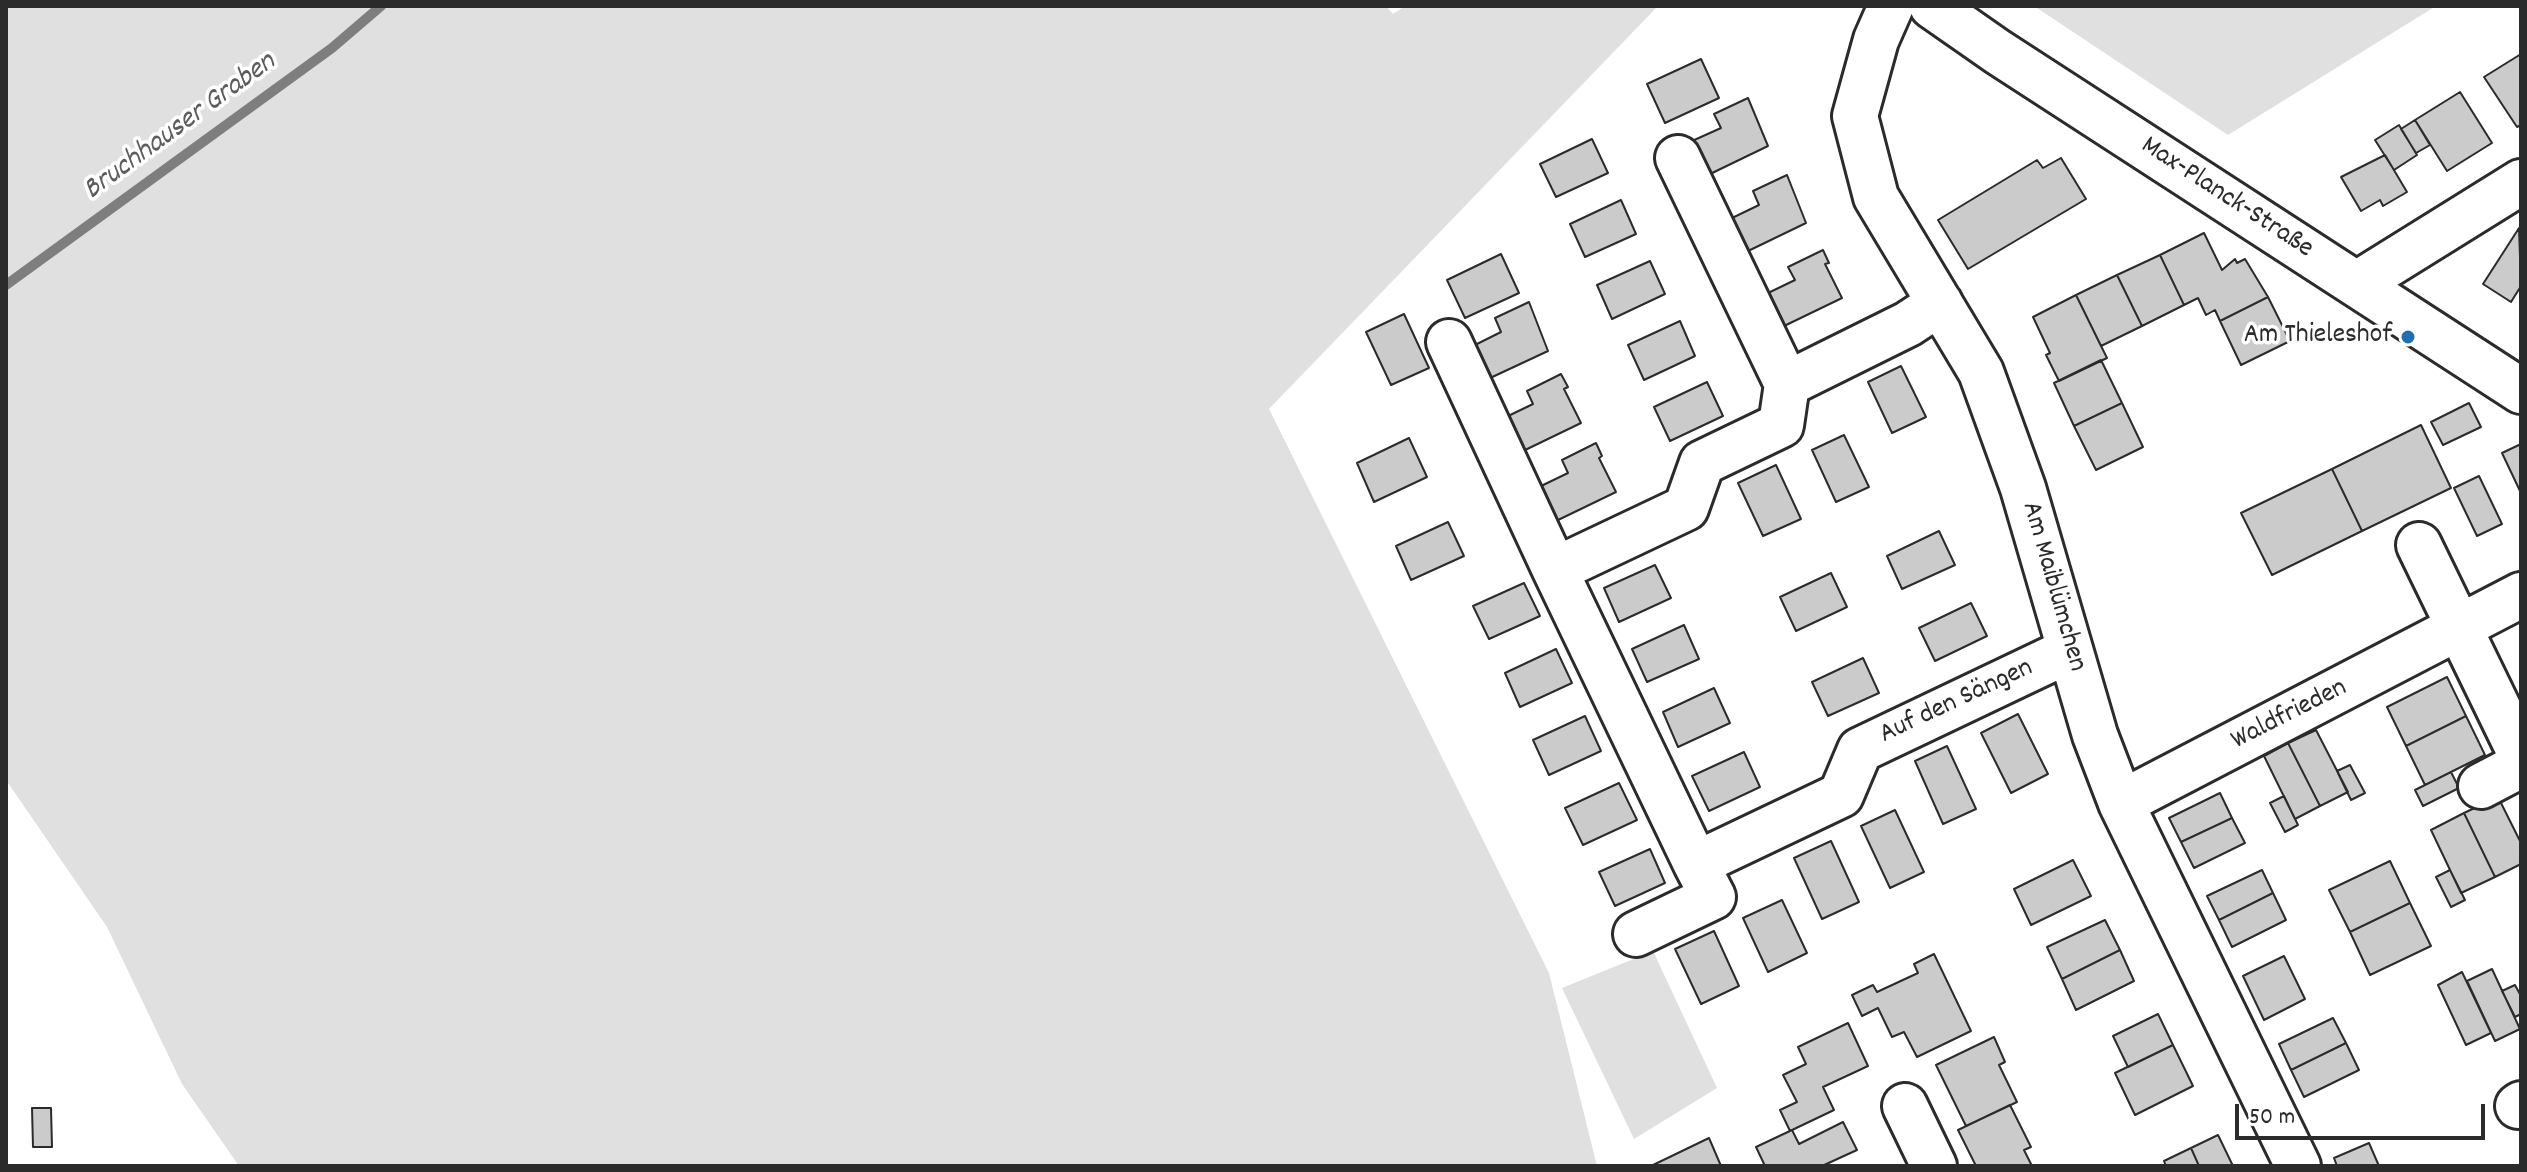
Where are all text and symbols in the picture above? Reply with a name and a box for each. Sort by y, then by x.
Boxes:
water label: Bruchhauser Graben [78,46,284,210]
street label: Max-Planck-Straße [2133,131,2319,267]
place label: Am Thieleshof [2244,320,2392,354]
marker: Am Thieleshof [2399,328,2417,346]
street label: Am Maiblümchen [2012,498,2092,676]
street label: Auf den Sängen [1875,653,2039,753]
street label: Waldfrieden [2227,673,2353,759]
scale bar [2239,1088,2489,1138]
text: 50 m [2249,1101,2295,1135]

